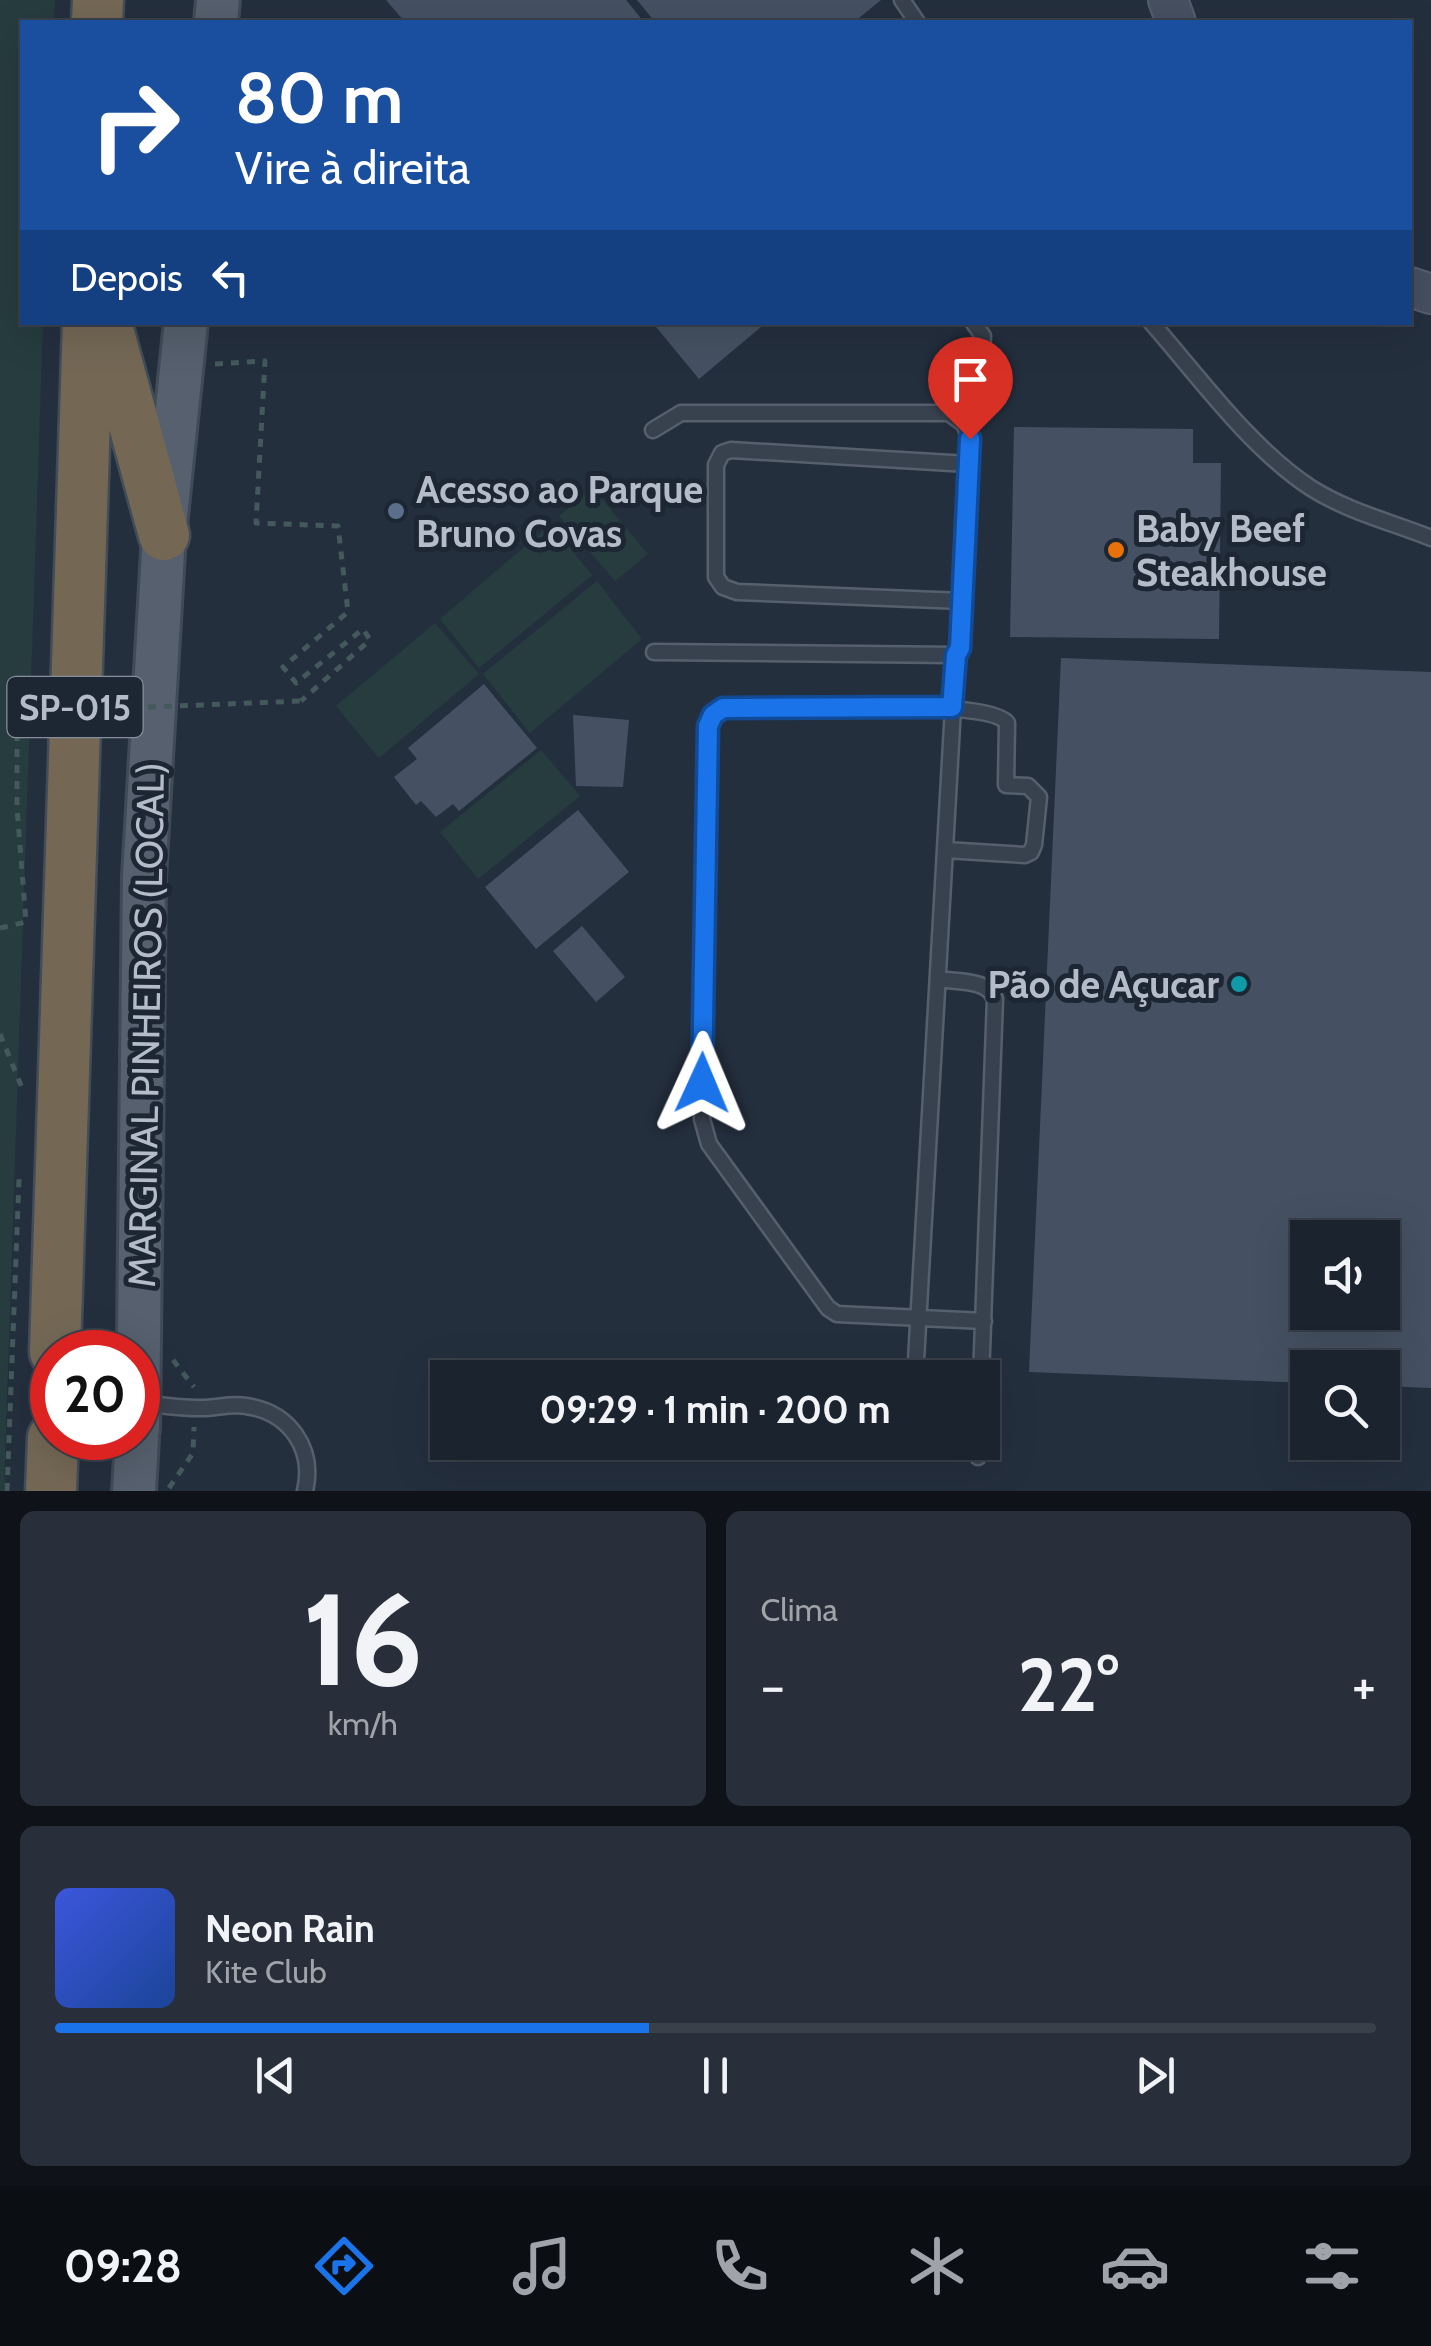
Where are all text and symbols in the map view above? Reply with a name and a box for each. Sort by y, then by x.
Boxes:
text: 80 m [235,55,403,141]
icon: right [70,60,200,190]
text: Vire à direita [235,141,470,195]
icon: left [203,250,258,305]
text: Depois [70,254,183,301]
pin [928,337,1013,440]
icon: arrive [943,352,998,407]
place label: Acesso ao Parque Bruno Covas [416,466,703,557]
marker: Acesso ao Parque Bruno Covas [385,500,407,522]
place label: Baby Beef Steakhouse [1136,505,1327,596]
marker: Baby Beef Steakhouse [1105,539,1127,561]
road number: SP-015 [8,677,142,737]
street label: MARGINAL PINHEIROS (LOCAL) [118,762,174,1288]
place label: Pão de Açucar [988,961,1219,1008]
marker: Pão de Açucar [1228,973,1250,995]
position arrow [650,1031,754,1135]
map controls [1290,1220,1400,1460]
button: sound [1290,1220,1400,1330]
speed limit sign: 20 [30,1330,160,1460]
button: search [1290,1350,1400,1460]
text: 09:29 · 1 min · 200 m [540,1386,890,1433]
text: 16 [302,1560,423,1718]
text: Clima [761,1590,838,1629]
text: 22° [1018,1639,1119,1730]
text: − [761,1652,785,1719]
text: + [1352,1652,1376,1719]
text: km/h [328,1704,398,1743]
text: Neon Rain [205,1905,375,1952]
text: Kite Club [205,1952,327,1991]
icon: previous [248,2048,303,2103]
icon: pause [688,2048,743,2103]
icon: next [1128,2048,1183,2103]
icon: directions [309,2231,379,2301]
icon: music [507,2231,577,2301]
icon: phone [705,2231,775,2301]
icon: climate [902,2231,972,2301]
icon: car [1100,2231,1170,2301]
icon: filters [1297,2231,1367,2301]
text: 09:28 [64,2239,182,2293]

